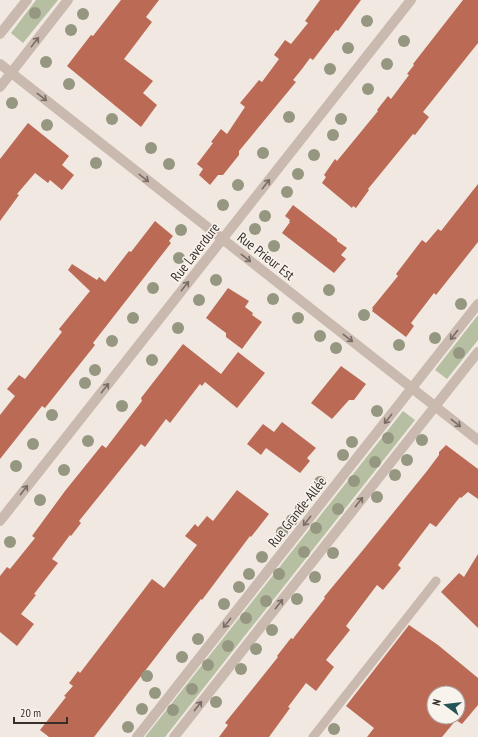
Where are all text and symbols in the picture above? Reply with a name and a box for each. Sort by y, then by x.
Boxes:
one-way arrow [31,37,39,48]
one-way arrow [36,93,47,102]
one-way arrow [138,174,149,182]
one-way arrow [261,179,270,190]
street label: Rue Laverdure [166,219,224,285]
street label: Rue Prieur Est [234,228,298,284]
one-way arrow [240,254,251,263]
one-way arrow [181,281,190,292]
one-way arrow [450,329,458,340]
one-way arrow [343,334,354,343]
one-way arrow [100,383,109,394]
one-way arrow [384,414,392,425]
one-way arrow [451,419,462,428]
street label: Rue Grande-Allée [264,473,330,551]
one-way arrow [20,485,29,496]
one-way arrow [355,497,364,508]
one-way arrow [303,516,312,527]
one-way arrow [274,599,283,610]
one-way arrow [223,618,231,629]
north arrow [426,685,466,725]
text: N [429,698,444,707]
scale bar [14,699,67,725]
one-way arrow [194,701,203,712]
text: 20 m [20,705,41,720]

